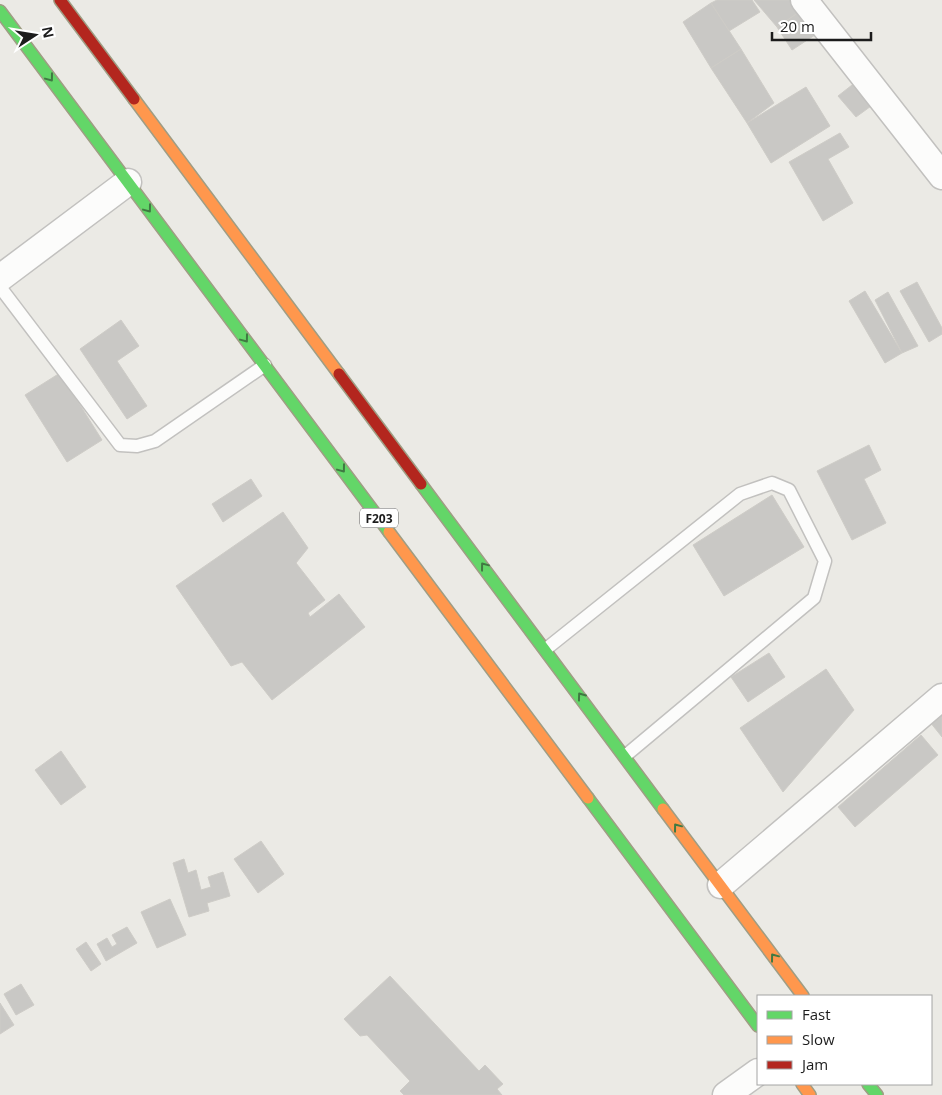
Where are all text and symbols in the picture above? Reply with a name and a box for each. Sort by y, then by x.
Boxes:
north arrow [10,10,60,60]
scale bar [772,10,871,42]
text: 20 m [780,16,815,36]
text: N [38,25,59,40]
one-way arrow [44,72,53,82]
one-way arrow [142,203,150,212]
one-way arrow [239,333,248,343]
one-way arrow [337,463,345,472]
road number: F203 [360,508,398,528]
one-way arrow [481,563,489,572]
one-way arrow [578,693,586,702]
one-way arrow [675,824,683,833]
one-way arrow [772,954,780,963]
legend [757,995,932,1085]
text: Fast [802,1004,831,1024]
text: Slow [802,1029,835,1049]
text: Jam [800,1054,828,1074]

